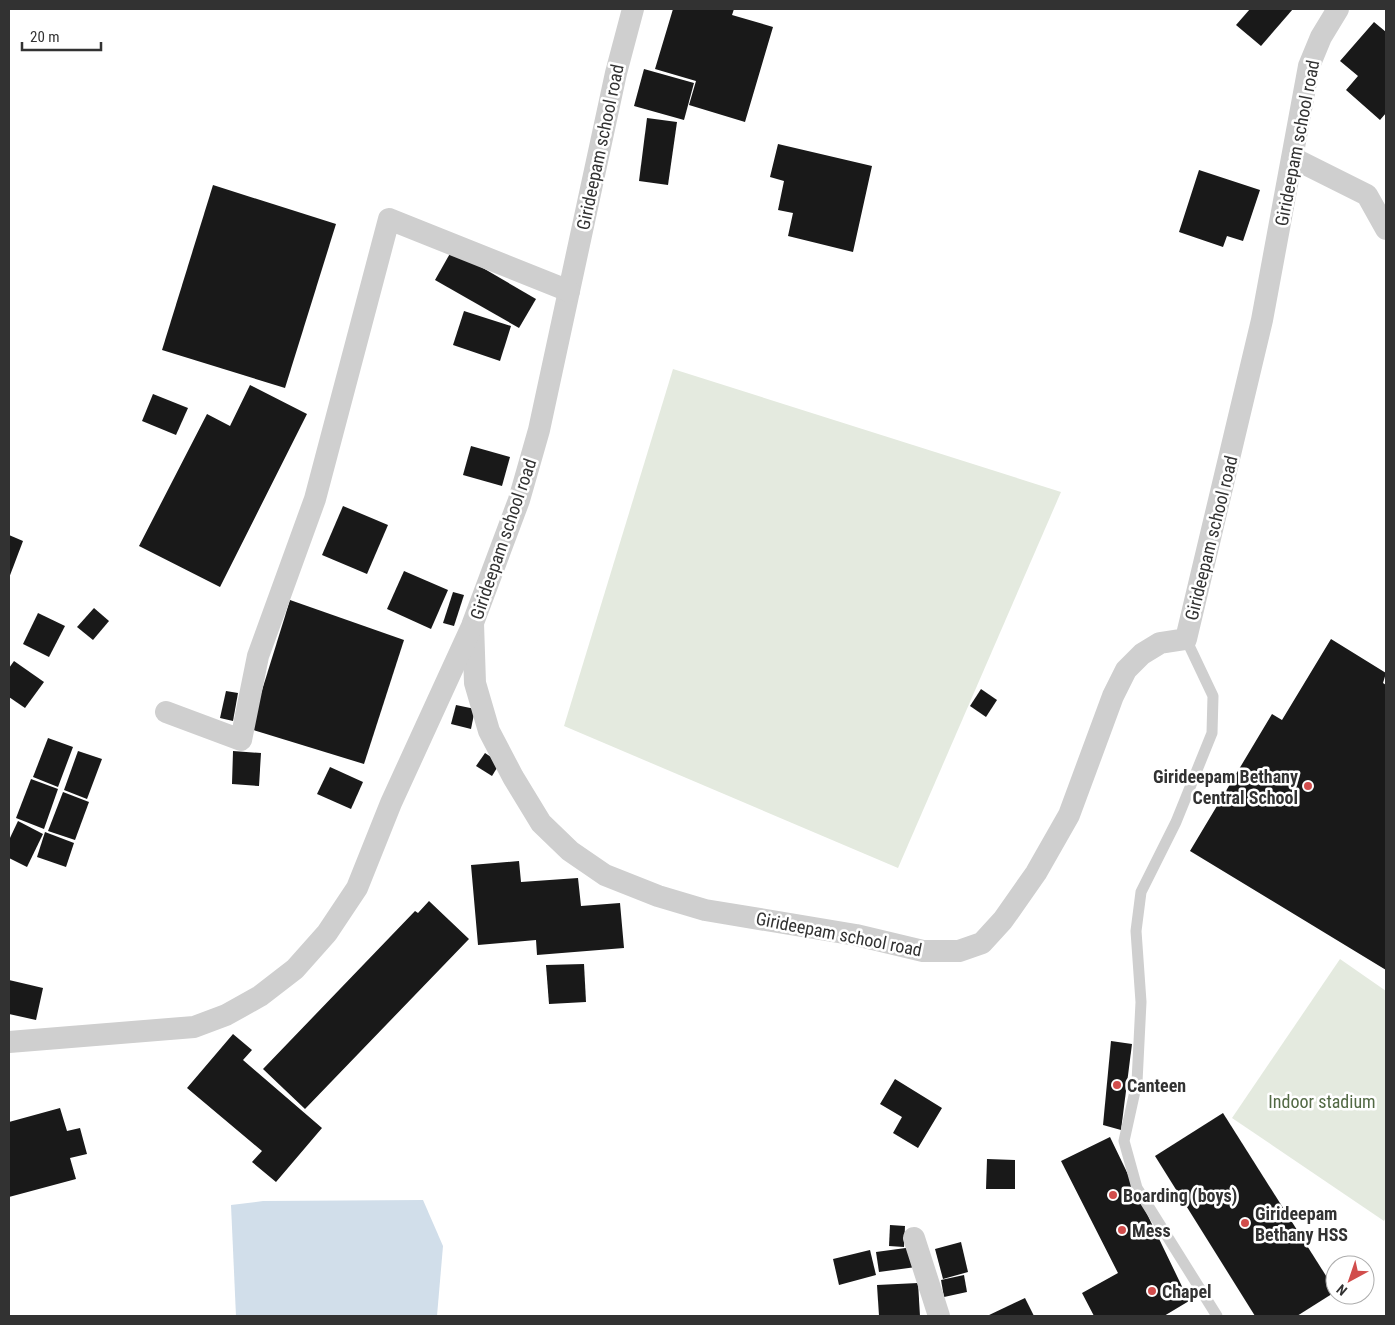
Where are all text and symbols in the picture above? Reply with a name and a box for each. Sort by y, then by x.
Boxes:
scale bar [22,20,101,52]
text: 20 m [30,28,60,46]
street label: Girideepam school road [1271,58,1323,228]
street label: Girideepam school road [572,62,628,232]
street label: Girideepam school road [1180,454,1242,622]
street label: Girideepam school road [466,456,540,622]
place label: Girideepam Bethany Central School [1153,766,1298,808]
marker: Girideepam Bethany Central School [1302,780,1314,792]
street label: Girideepam school road [754,908,924,960]
place label: Canteen [1127,1075,1186,1096]
marker: Canteen [1111,1079,1123,1091]
park label: Indoor stadium [1268,1091,1376,1112]
place label: Boarding (boys) [1123,1185,1237,1207]
marker: Boarding (boys) [1107,1189,1119,1201]
place label: Girideepam Bethany HSS [1255,1203,1348,1245]
marker: Girideepam Bethany HSS [1239,1217,1251,1229]
place label: Mess [1132,1220,1171,1241]
marker: Mess [1116,1224,1128,1236]
north arrow [1325,1255,1375,1305]
place label: Chapel [1162,1281,1212,1302]
text: N [1333,1281,1350,1299]
marker: Chapel [1146,1285,1158,1297]

